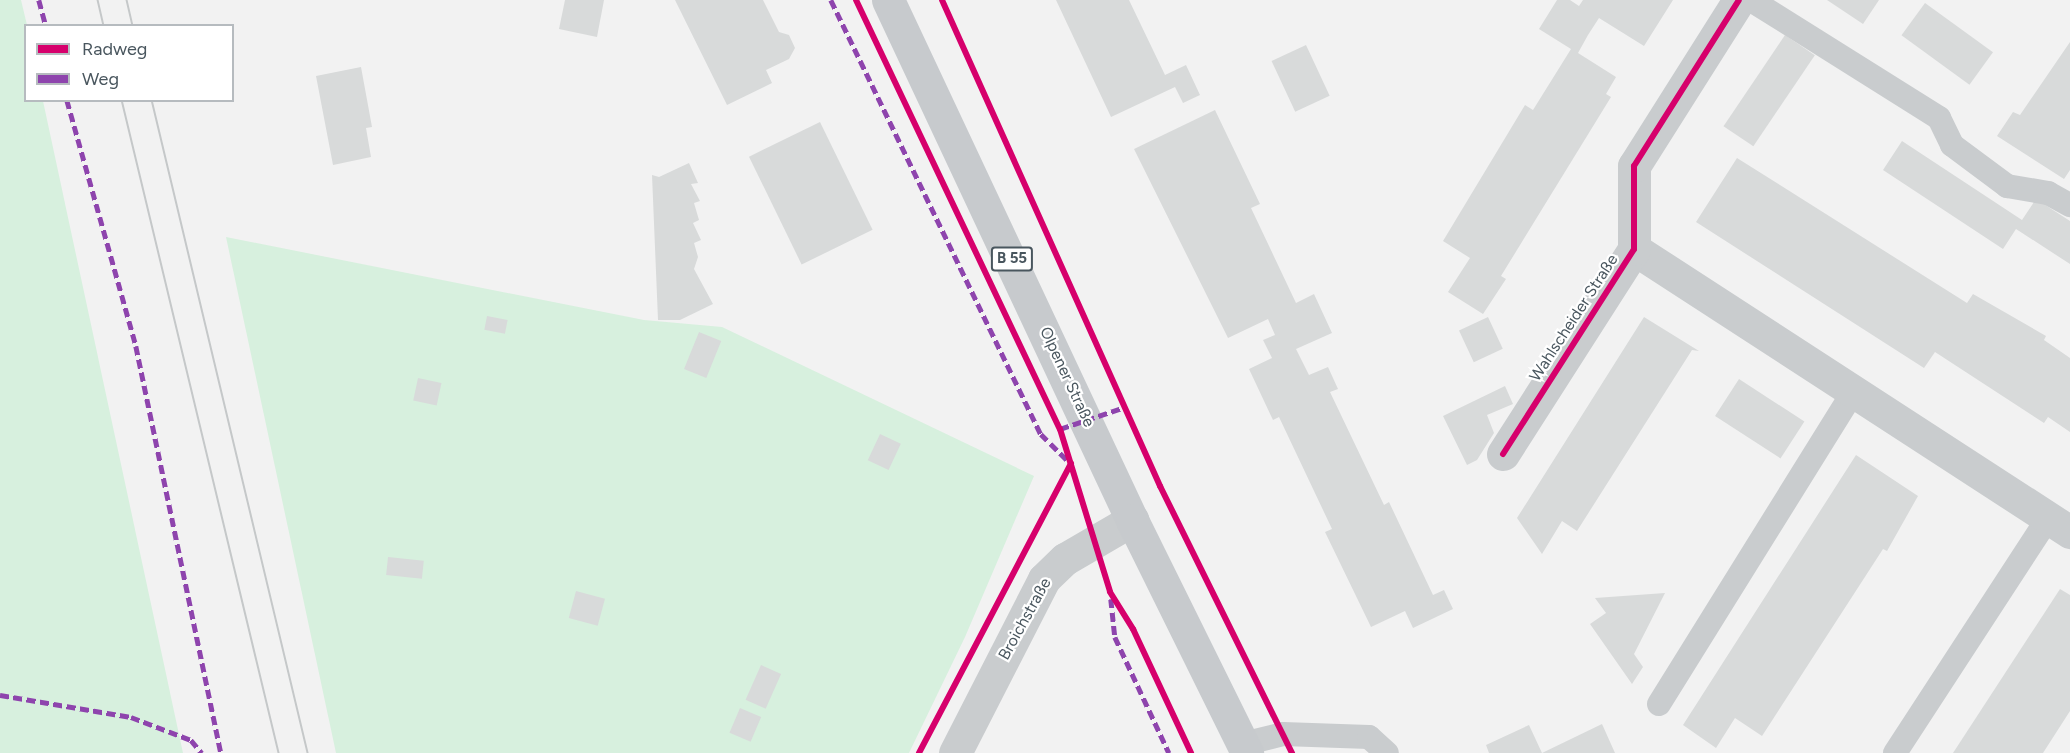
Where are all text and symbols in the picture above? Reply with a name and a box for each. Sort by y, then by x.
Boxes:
legend [24,24,234,102]
text: Radweg [82,38,147,60]
text: Weg [82,68,119,90]
road number: B 55 [990,247,1034,271]
street label: Wahlscheider Straße [1526,251,1622,385]
street label: Olpener Straße [1035,324,1099,430]
street label: Broichstraße [995,575,1055,663]

